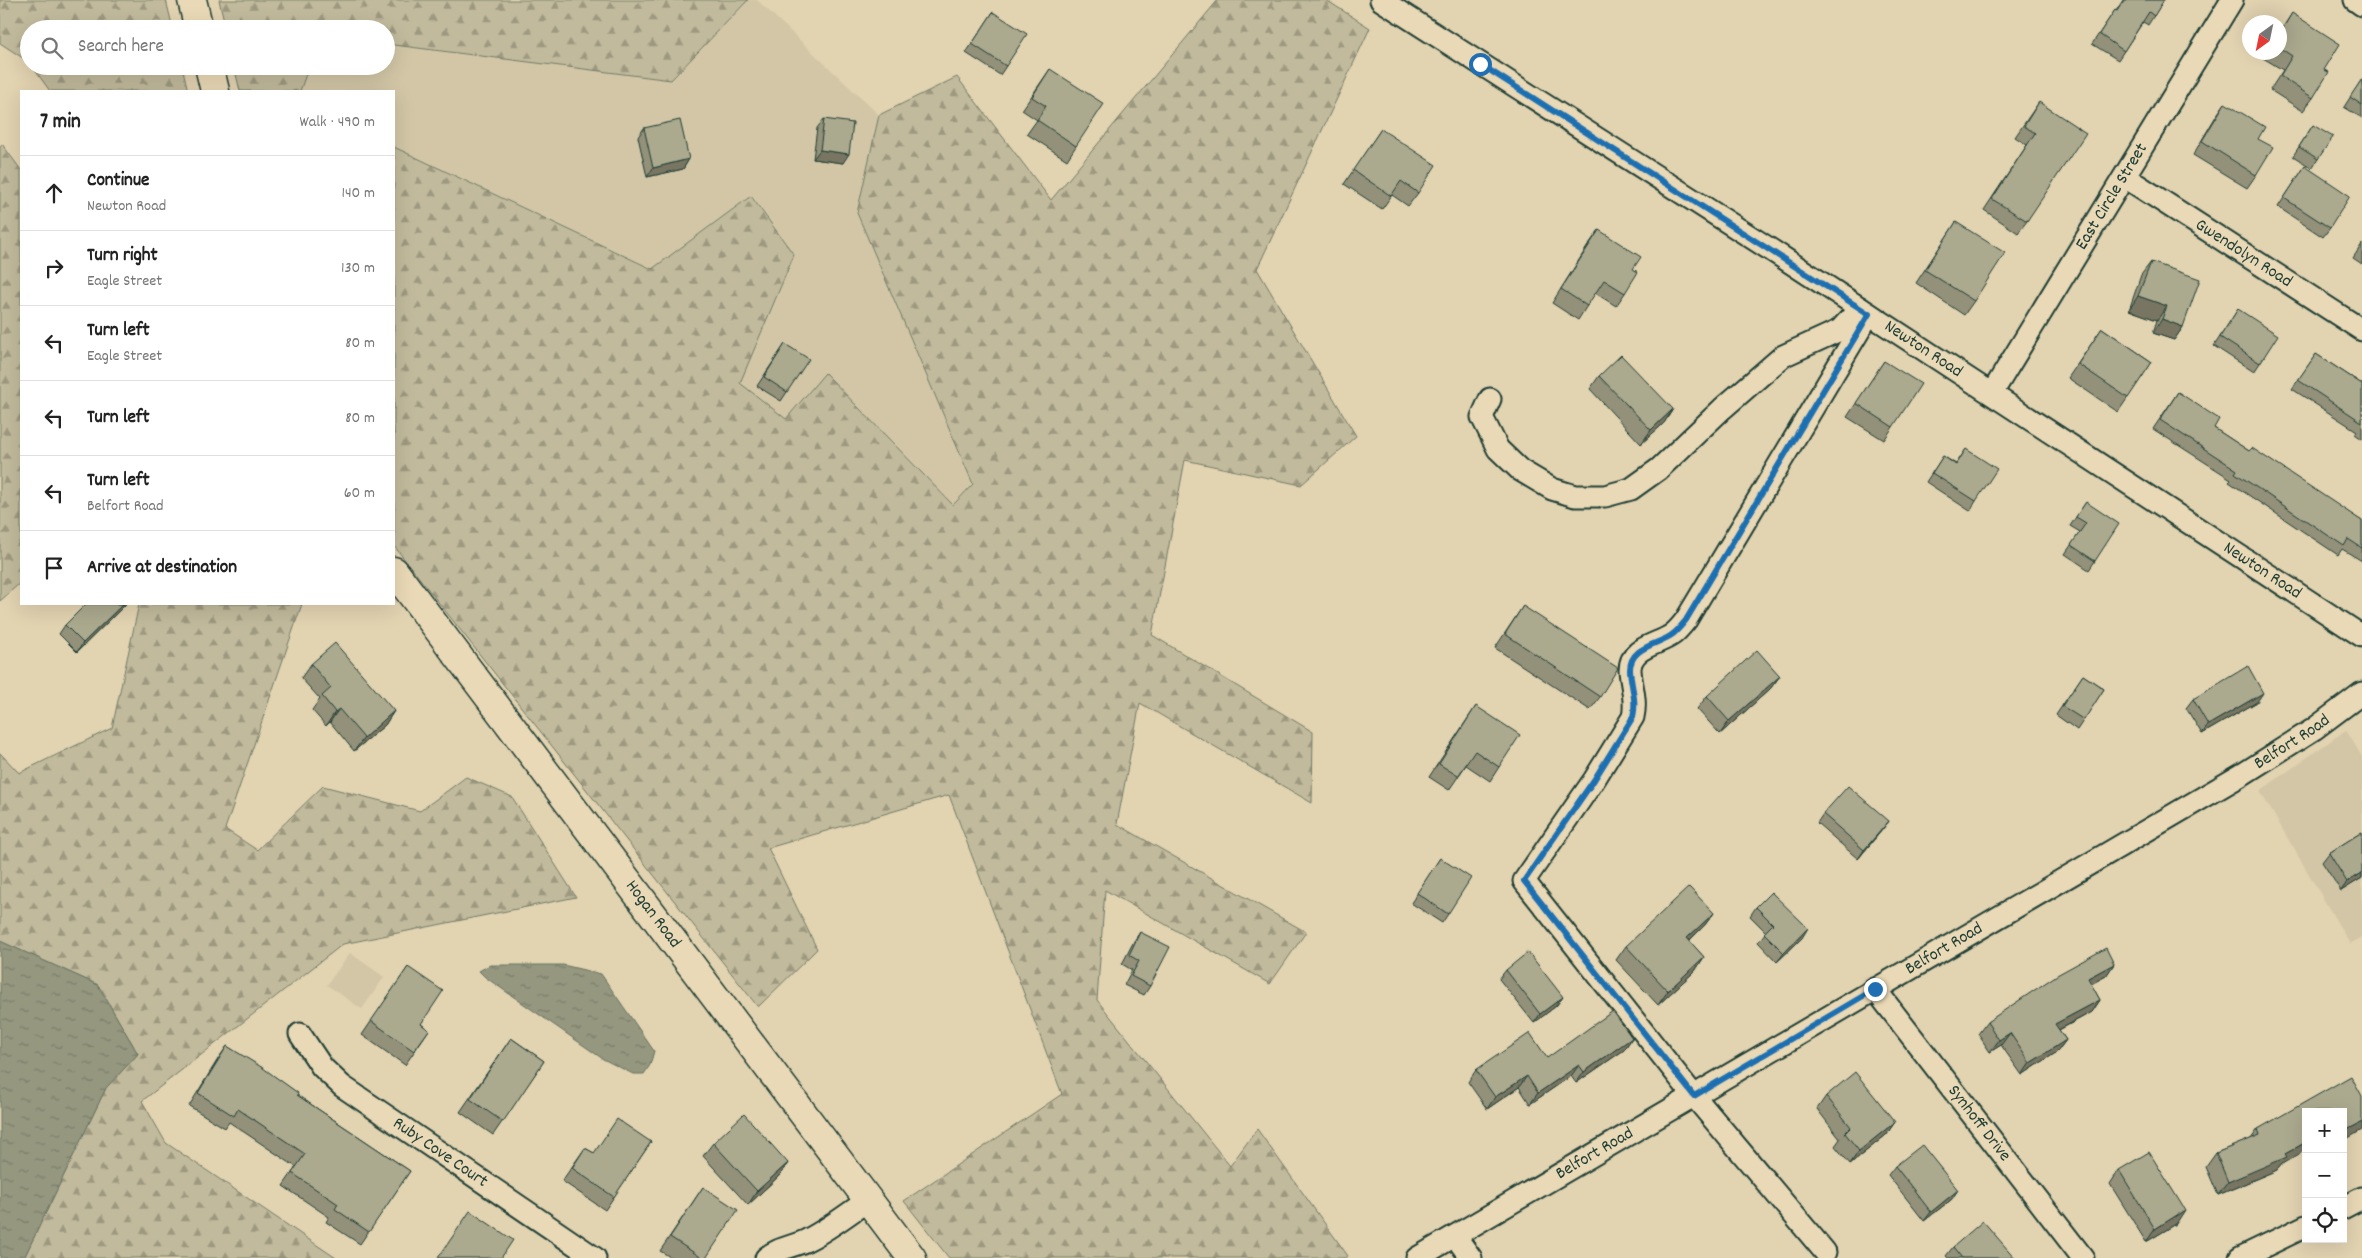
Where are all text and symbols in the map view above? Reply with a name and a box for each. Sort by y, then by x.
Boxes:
north arrow [2242,15,2287,60]
search box [20,20,395,75]
icon: search [38,34,66,62]
text: Search here [78,34,164,61]
route start [1469,53,1492,76]
text: 7 min [40,108,81,138]
text: Walk · 490 m [300,111,375,134]
street label: East Circle Street [2070,138,2154,255]
text: Continue [87,168,149,195]
icon: ahead [40,179,68,207]
text: 140 m [341,182,375,205]
text: Newton Road [87,195,166,218]
street label: Gwendolyn Road [2190,213,2297,294]
text: Turn right [87,243,158,270]
icon: right [40,254,68,282]
text: 130 m [341,257,375,280]
text: Eagle Street [87,270,162,293]
street label: Newton Road [1879,314,1967,384]
text: Turn left [87,318,150,345]
icon: left [40,329,68,357]
text: 80 m [345,332,375,355]
text: Eagle Street [87,345,162,368]
icon: left [40,404,68,432]
text: Turn left [87,405,150,432]
text: 80 m [345,407,375,430]
text: Turn left [87,468,150,495]
icon: left [40,479,68,507]
text: 60 m [344,482,375,505]
text: Belfort Road [87,495,164,518]
street label: Newton Road [2218,536,2306,606]
icon: arrive [40,554,68,582]
text: Arrive at destination [87,555,237,582]
street label: Belfort Road [2249,708,2336,776]
street label: Hogan Road [619,875,687,954]
street label: Belfort Road [1901,917,1988,982]
route end [1864,978,1887,1001]
street label: Synhoff Drive [1941,1080,2017,1167]
map controls [2302,1108,2347,1243]
button: + [2302,1108,2347,1153]
street label: Ruby Cove Court [388,1111,493,1194]
street label: Belfort Road [1551,1121,1638,1186]
button: − [2302,1153,2347,1198]
button: locate [2302,1198,2347,1243]

